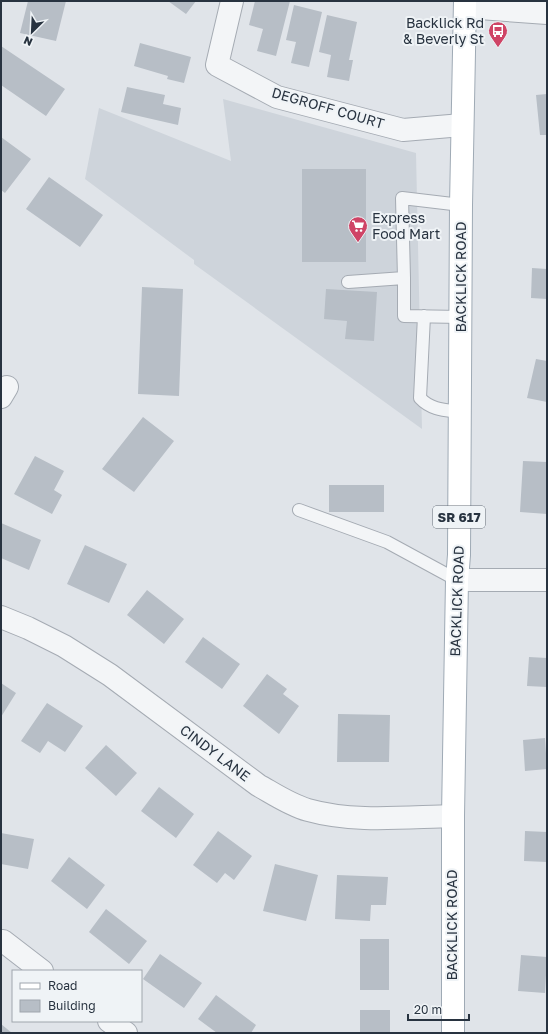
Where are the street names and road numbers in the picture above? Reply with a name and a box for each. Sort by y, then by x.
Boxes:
street label: DEGROFF COURT [270,83,387,132]
street label: BACKLICK ROAD [452,221,469,333]
road number: SR 617 [433,506,485,528]
street label: BACKLICK ROAD [446,545,467,657]
street label: CINDY LANE [177,721,254,784]
street label: BACKLICK ROAD [443,869,460,981]

